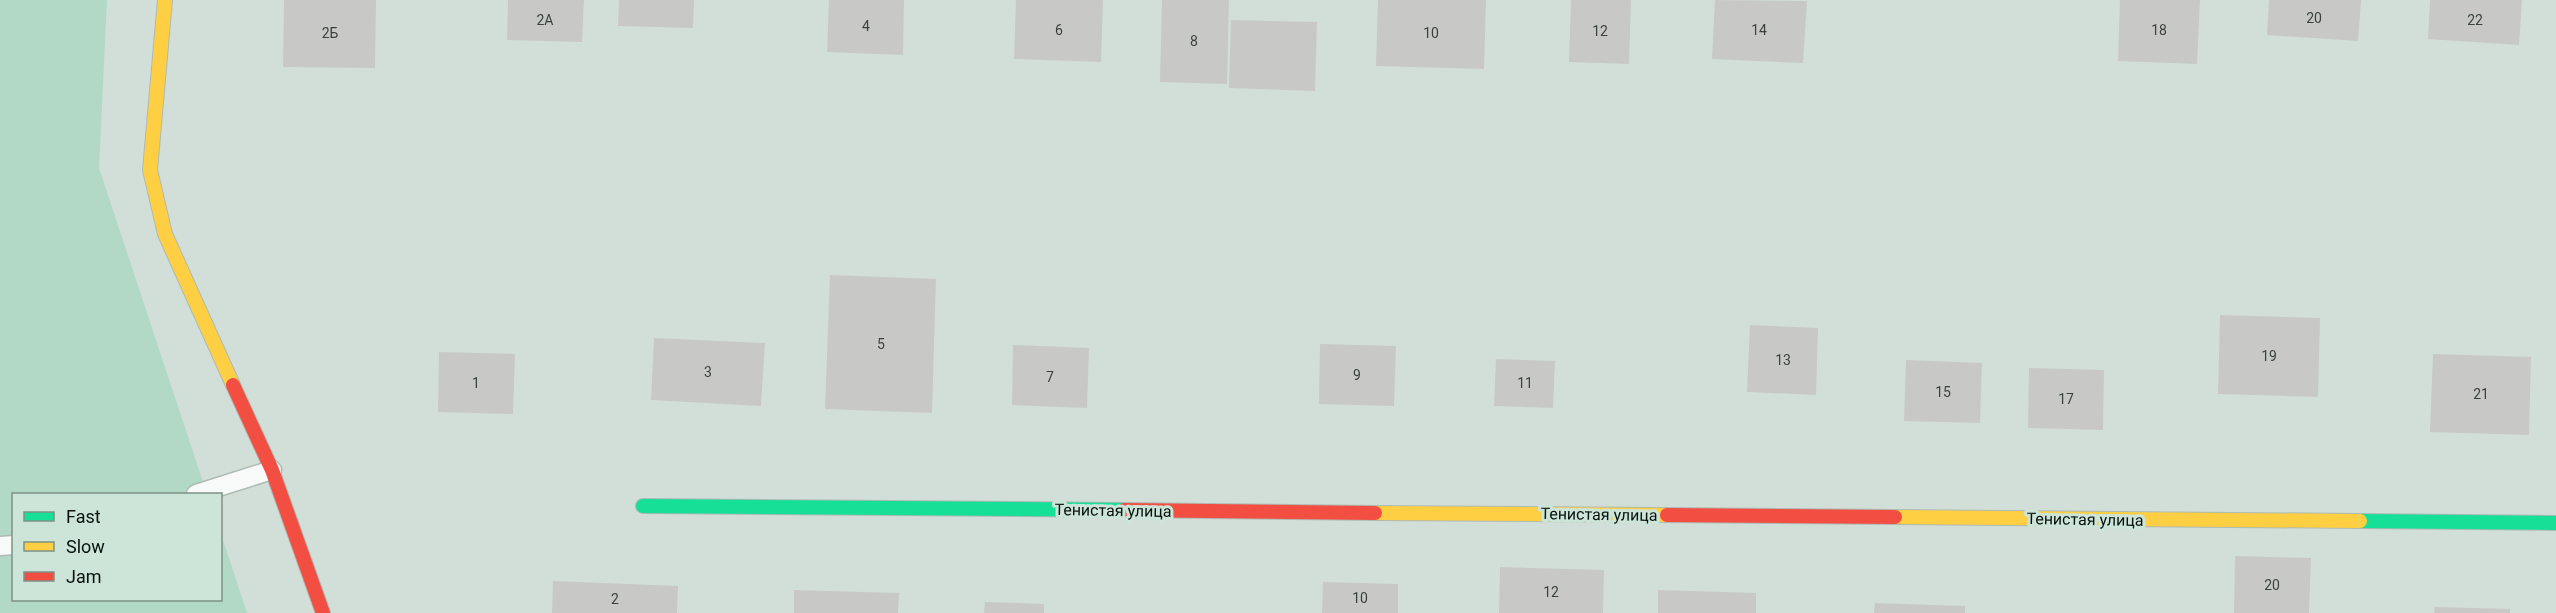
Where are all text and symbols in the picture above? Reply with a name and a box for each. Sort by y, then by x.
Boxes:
house number: 20 [2306,10,2322,26]
house number: 2А [536,12,554,28]
house number: 22 [2467,12,2483,28]
house number: 4 [862,18,870,34]
house number: 6 [1055,22,1063,38]
house number: 14 [1751,22,1767,38]
house number: 18 [2151,22,2167,38]
house number: 12 [1592,23,1608,39]
house number: 2Б [322,25,339,41]
house number: 10 [1423,25,1439,41]
house number: 8 [1190,33,1198,49]
house number: 5 [877,336,885,352]
house number: 19 [2261,348,2277,364]
house number: 13 [1775,352,1791,368]
house number: 3 [704,364,712,380]
house number: 9 [1353,367,1361,383]
house number: 7 [1046,369,1054,385]
house number: 1 [472,375,480,391]
house number: 11 [1517,375,1533,391]
house number: 15 [1935,384,1951,400]
house number: 21 [2473,386,2489,402]
house number: 17 [2058,391,2074,407]
legend [12,493,222,601]
street label: Тенистая улица [1054,500,1172,521]
street label: Тенистая улица [1540,504,1658,525]
text: Fast [66,506,101,527]
street label: Тенистая улица [2026,509,2144,530]
text: Slow [66,536,105,557]
text: Jam [66,566,102,587]
house number: 20 [2264,577,2280,593]
house number: 12 [1543,584,1559,600]
house number: 10 [1352,590,1368,606]
house number: 2 [611,591,619,607]

